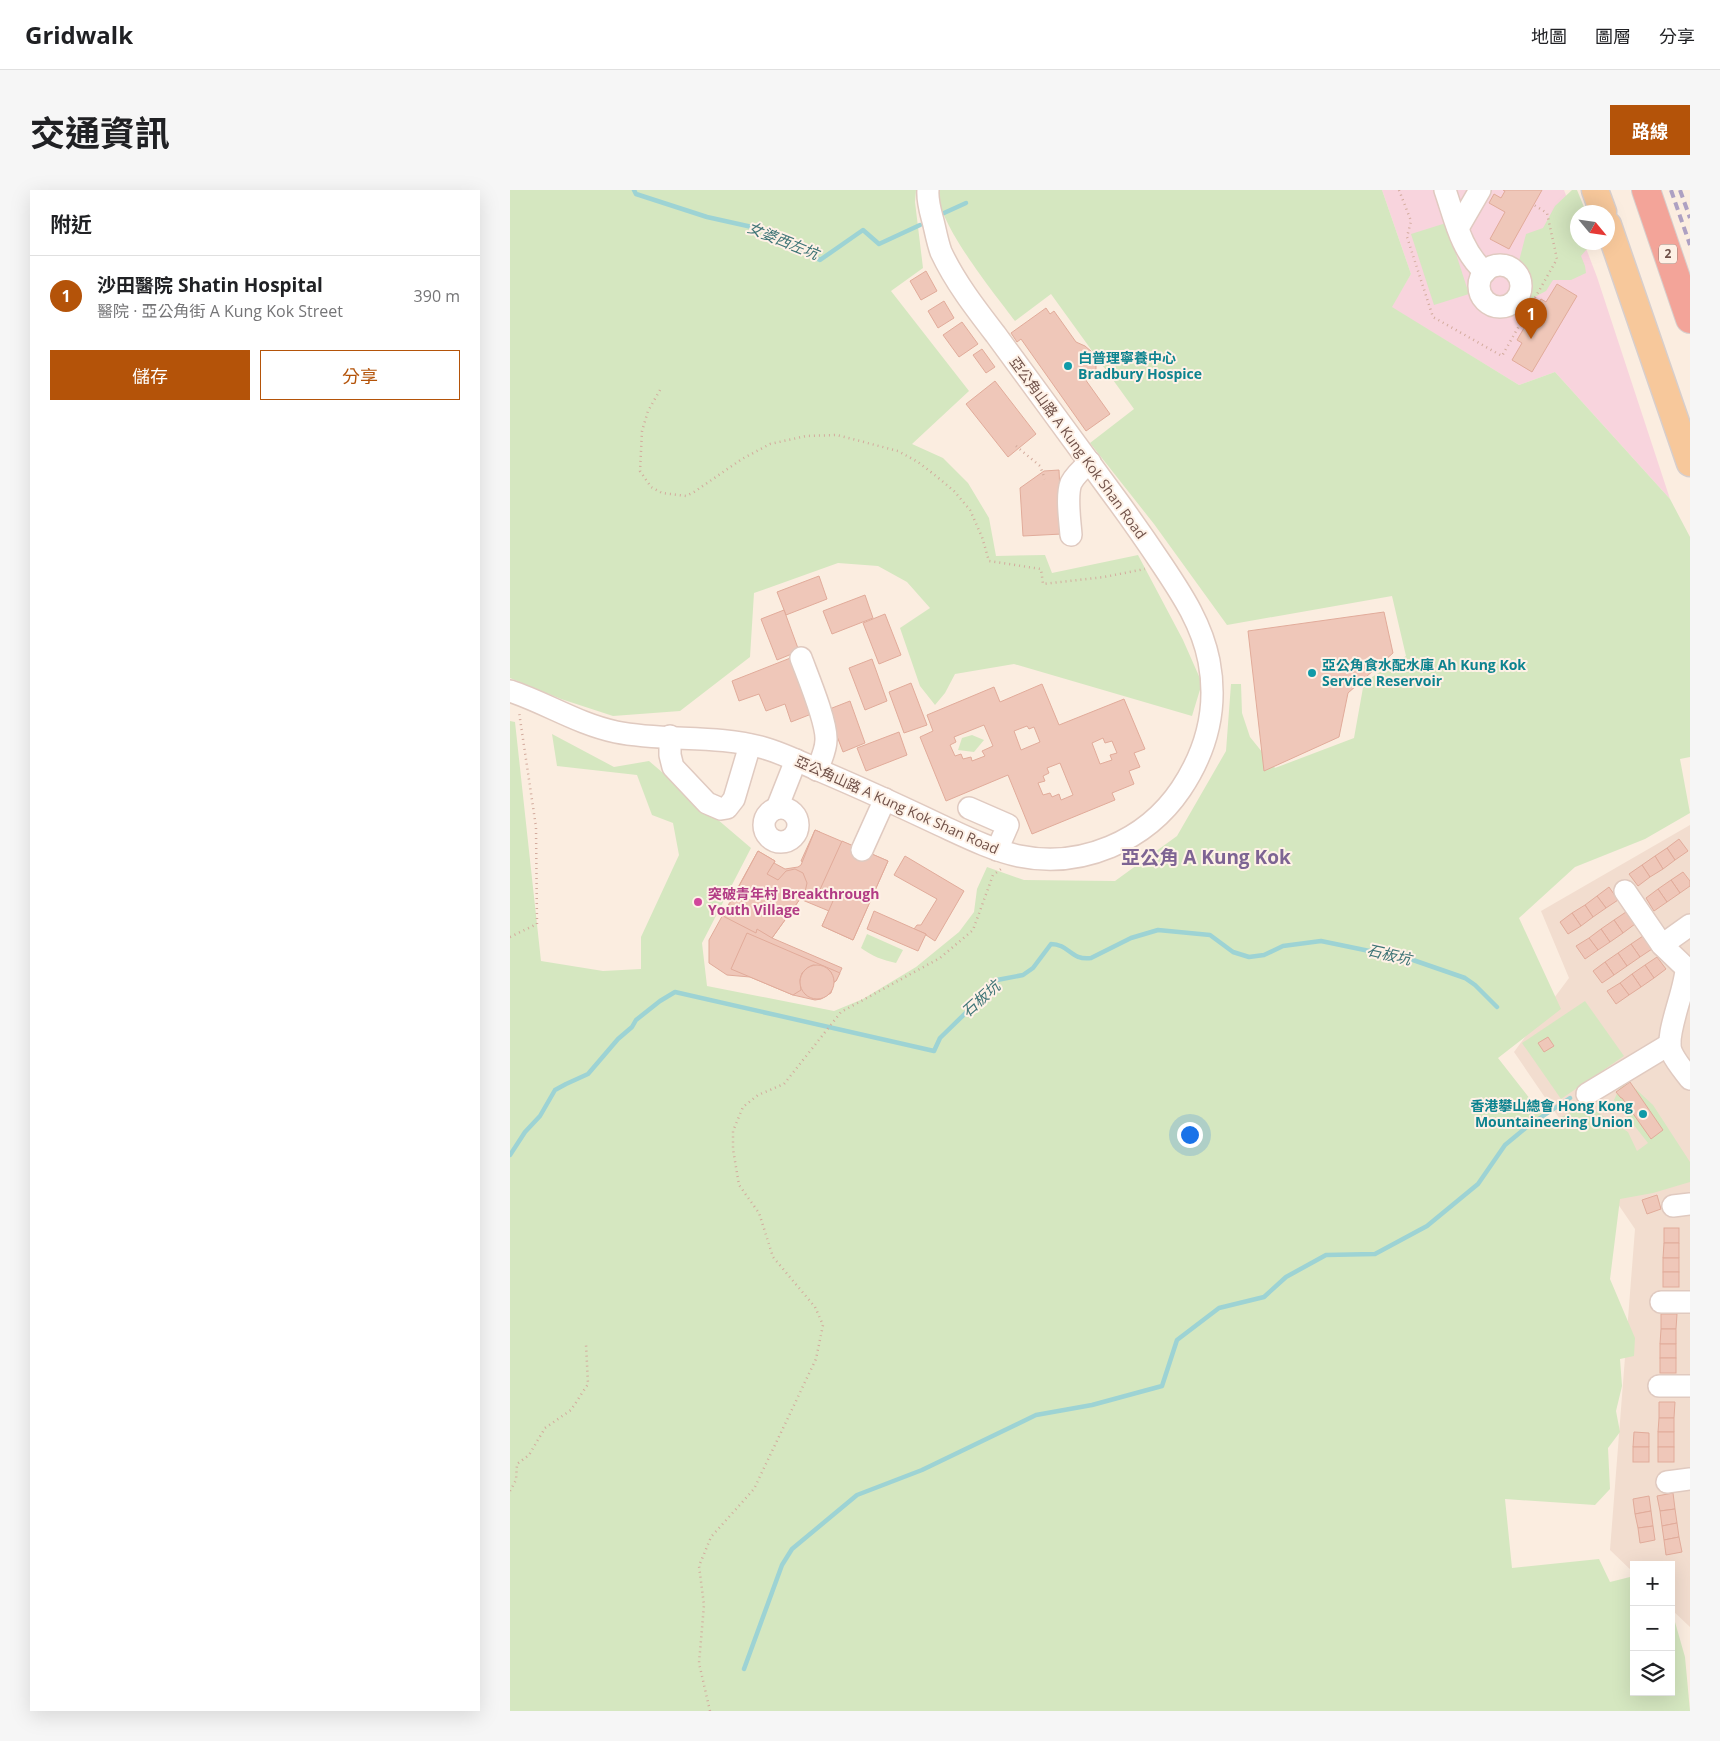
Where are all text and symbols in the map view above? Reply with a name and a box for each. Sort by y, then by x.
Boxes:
text: Gridwalk [25,18,133,51]
text: 地圖 [1531,24,1567,48]
text: 圖層 [1595,24,1631,48]
text: 分享 [1659,24,1695,48]
button: 路線 [1610,105,1690,155]
text: 交通資訊 [30,109,170,156]
north arrow [1570,205,1615,250]
text: 附近 [50,210,92,238]
water label: 女婆西左坑 [745,217,824,264]
road number: 2 [1659,244,1677,264]
text: 沙田醫院 Shatin Hospital [97,272,323,298]
text: 1 [61,285,71,307]
text: 390 m [414,285,460,307]
pin: 1 [1515,298,1547,339]
text: 醫院 · 亞公角街 A Kung Kok Street [97,300,343,322]
place label: 白普理寧養中心 Bradbury Hospice [1078,348,1202,383]
button: 儲存 [50,350,250,400]
button: 分享 [260,350,460,400]
street label: 亞公角山路 A Kung Kok Shan Road [1006,353,1151,543]
marker: 白普理寧養中心 Bradbury Hospice [1062,360,1074,372]
place label: 亞公角食水配水庫 Ah Kung Kok Service Reservoir [1322,655,1526,690]
marker: 亞公角食水配水庫 Ah Kung Kok Service Reservoir [1306,667,1318,679]
street label: 亞公角山路 A Kung Kok Shan Road [792,751,1002,858]
district label: 亞公角 A Kung Kok [1121,844,1291,870]
place label: 突破青年村 Breakthrough Youth Village [708,884,879,919]
marker: 突破青年村 Breakthrough Youth Village [692,896,704,908]
water label: 石板坑 [1365,939,1415,969]
water label: 石板坑 [957,974,1005,1021]
place label: 香港攀山總會 Hong Kong Mountaineering Union [1470,1096,1633,1131]
marker: 香港攀山總會 Hong Kong Mountaineering Union [1637,1108,1649,1120]
your location [1177,1122,1203,1148]
map controls [1630,1561,1675,1696]
button: + [1630,1561,1675,1606]
button: − [1630,1606,1675,1651]
button: layers [1630,1651,1675,1696]

